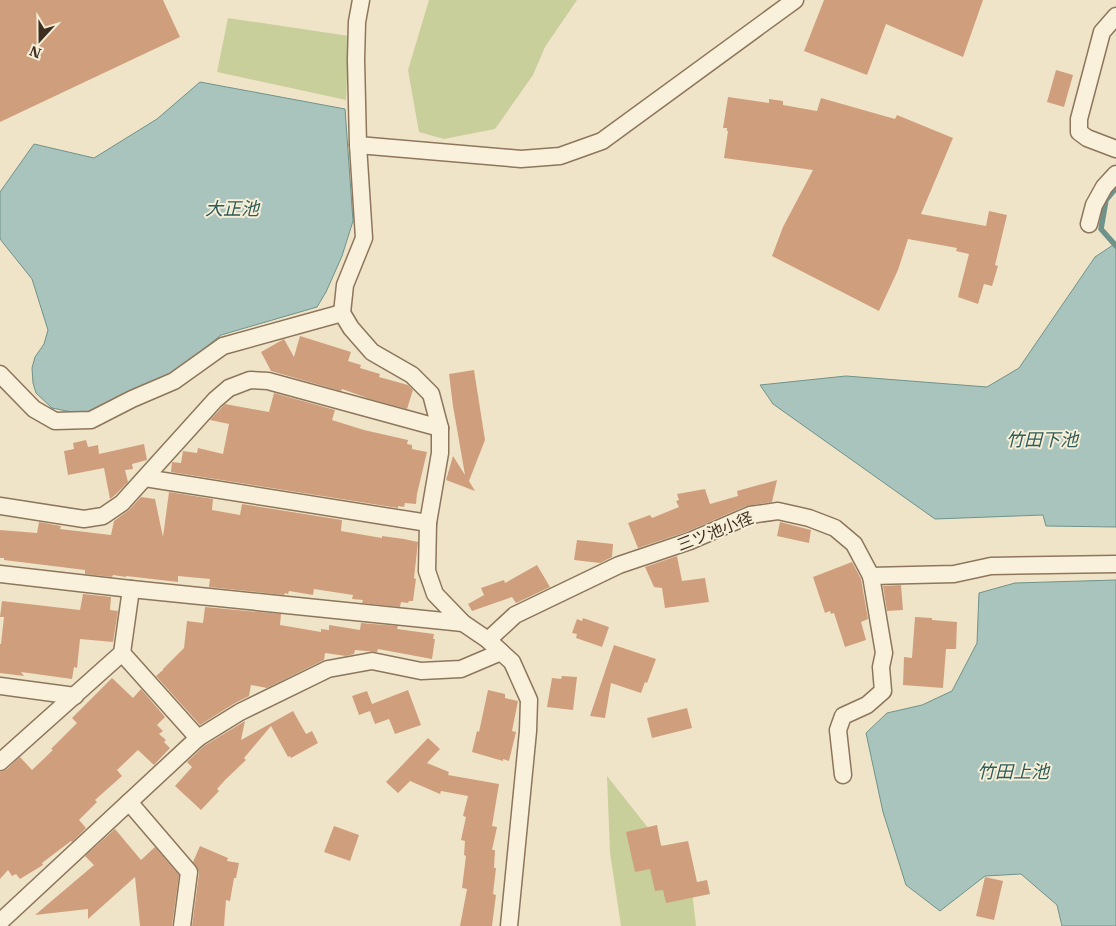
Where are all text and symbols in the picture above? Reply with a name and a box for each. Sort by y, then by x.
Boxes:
north arrow [15,15,65,65]
text: N [27,42,44,63]
water label: 大正池 [205,197,261,220]
water label: 竹田下池 [1006,428,1080,451]
street label: 三ツ池小径 [674,507,756,555]
water label: 竹田上池 [977,760,1051,783]

